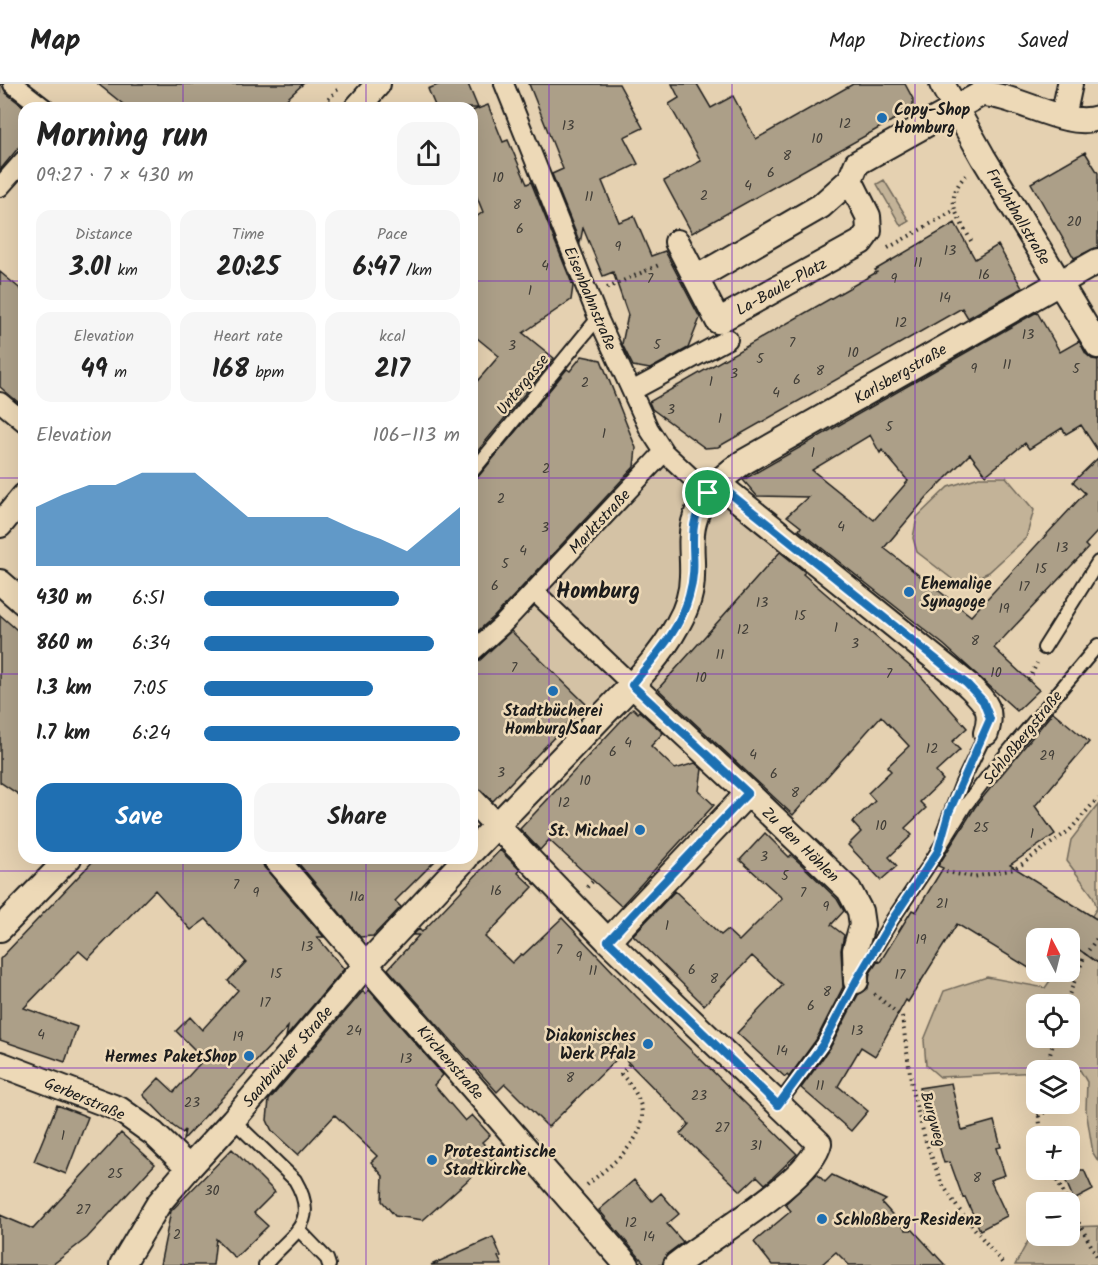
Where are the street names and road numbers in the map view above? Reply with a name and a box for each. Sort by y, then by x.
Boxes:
street label: Fruchthallstraße [979,163,1057,270]
street label: Eisenbahnstraße [556,243,623,355]
street label: La-Baule-Platz [732,252,832,323]
street label: Karlsbergstraße [850,338,952,411]
street label: Untergasse [491,349,556,421]
street label: Marktstraße [563,484,637,560]
street label: Schloßbergstraße [977,685,1069,791]
street label: Zu den Höhlen [755,801,845,889]
street label: Saarbrücker Straße [237,1001,339,1113]
street label: Kirchenstraße [410,1020,490,1106]
street label: Gerberstraße [40,1071,129,1128]
street label: Burgweg [913,1089,952,1150]

